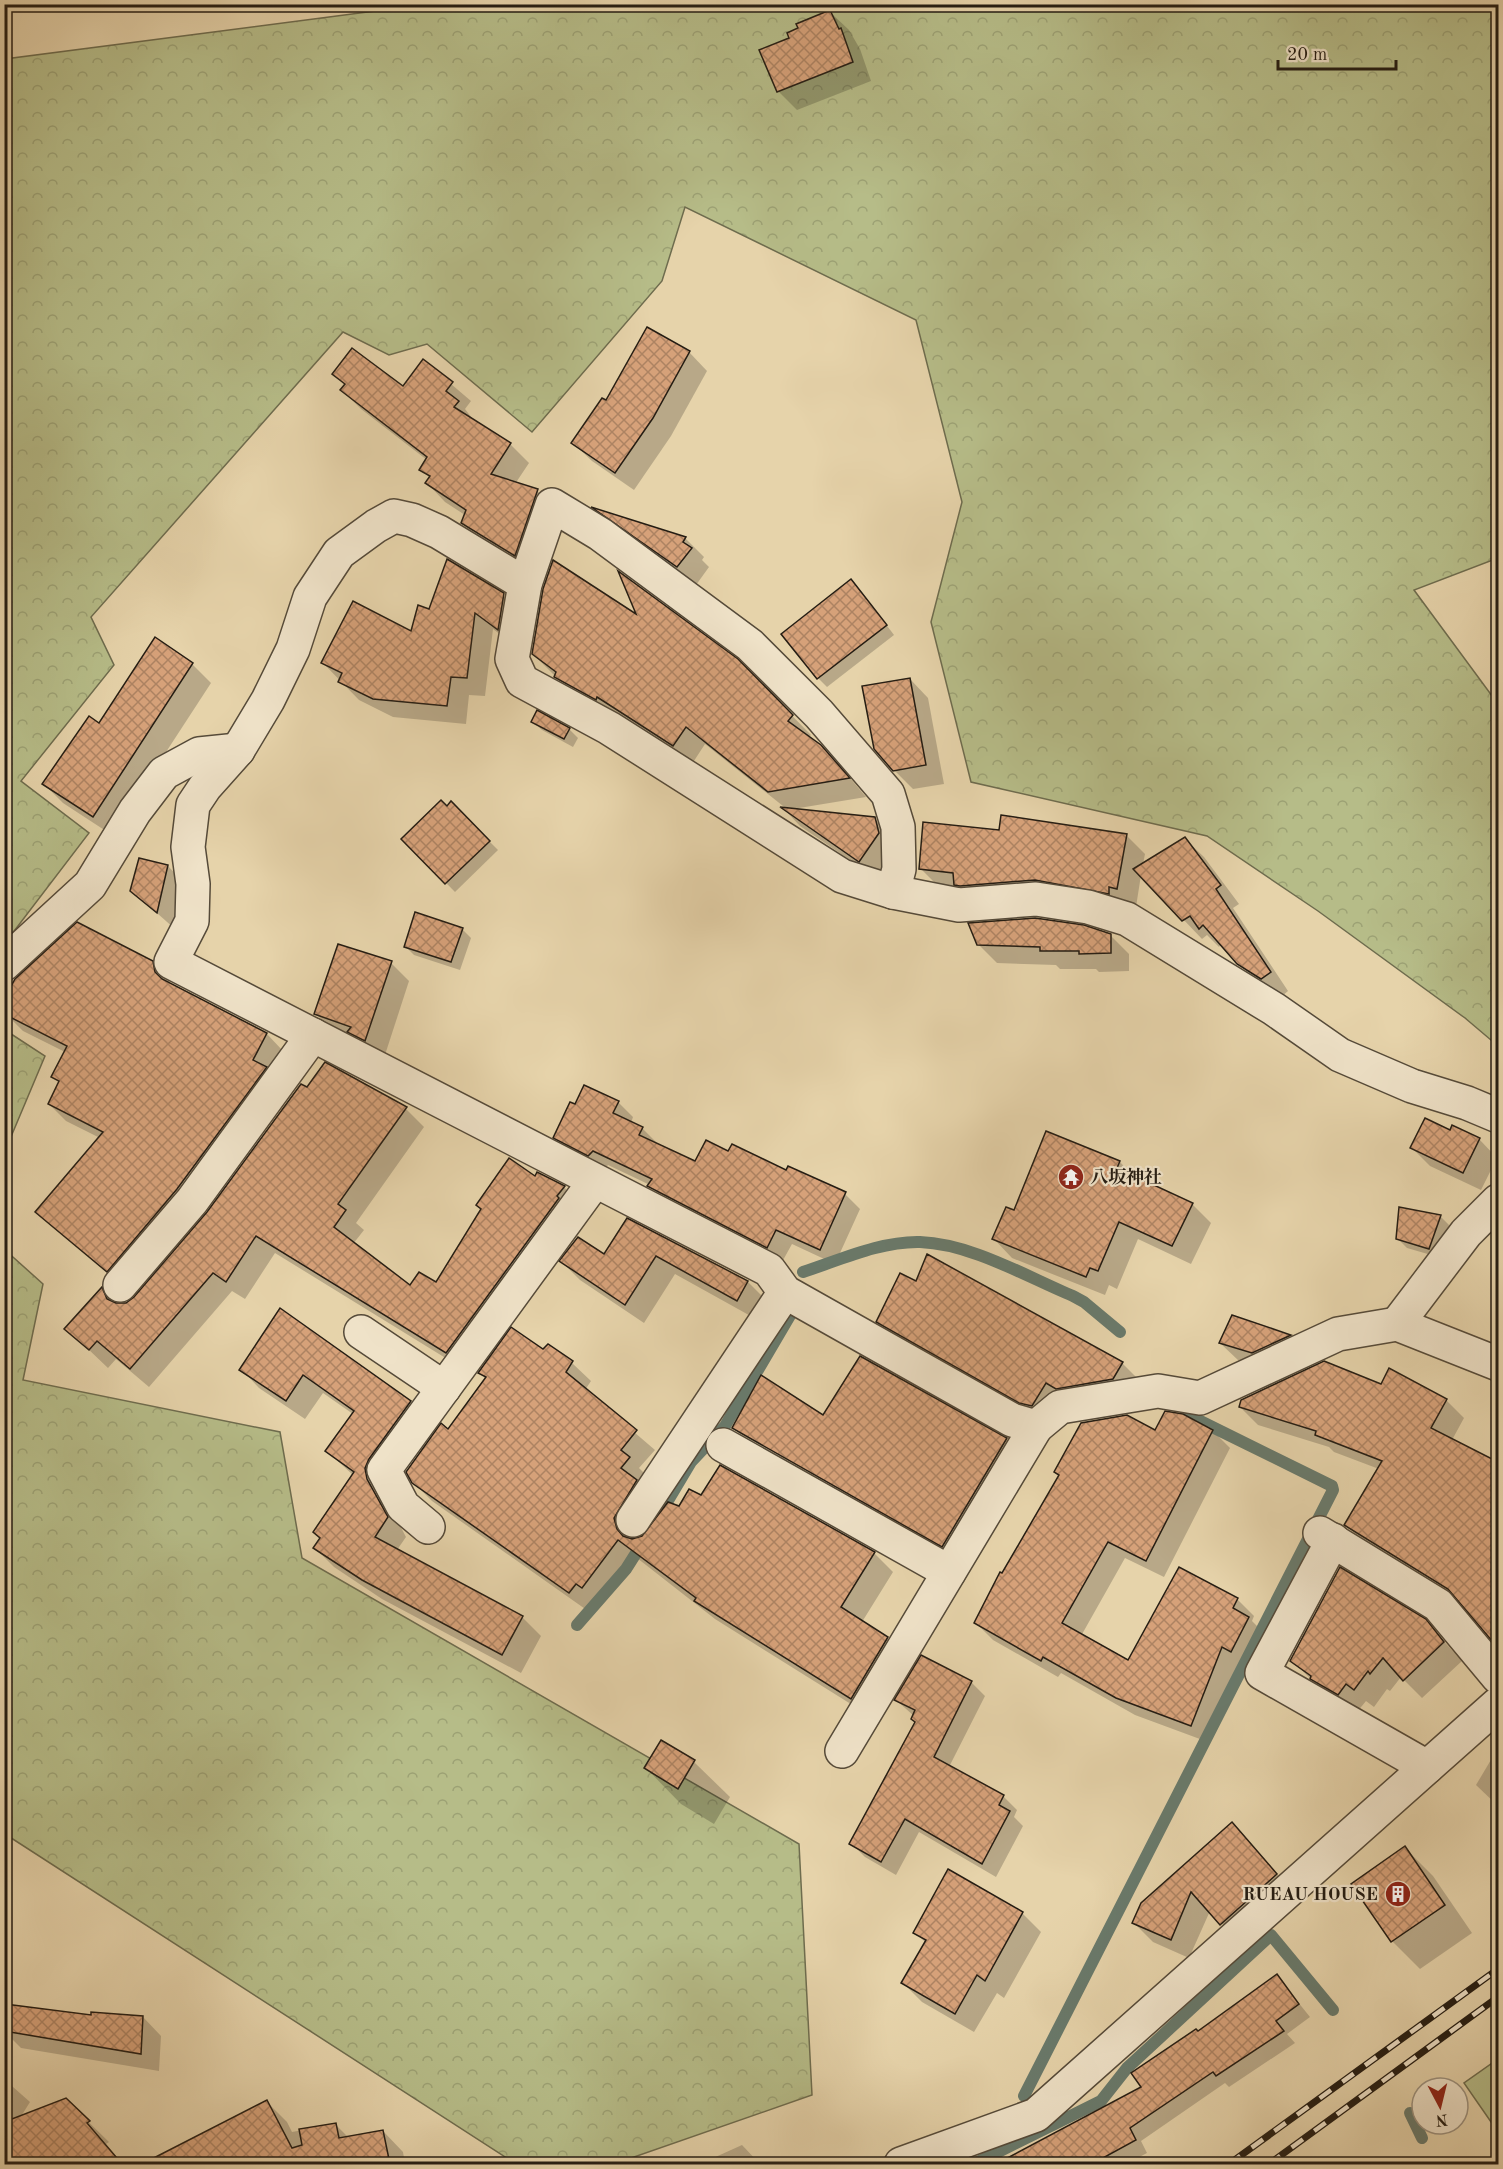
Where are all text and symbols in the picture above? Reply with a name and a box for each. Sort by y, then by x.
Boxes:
scale bar [1278,33,1396,71]
text: 20 m [1287,46,1327,64]
temple icon: 八坂神社 [1056,1162,1086,1192]
place label: 八坂神社 [1090,1167,1162,1187]
building icon: RUEAU HOUSE [1383,1879,1413,1909]
place label: RUEAU HOUSE [1243,1886,1378,1904]
north arrow [1410,2076,1470,2136]
text: N [1434,2110,1449,2128]

